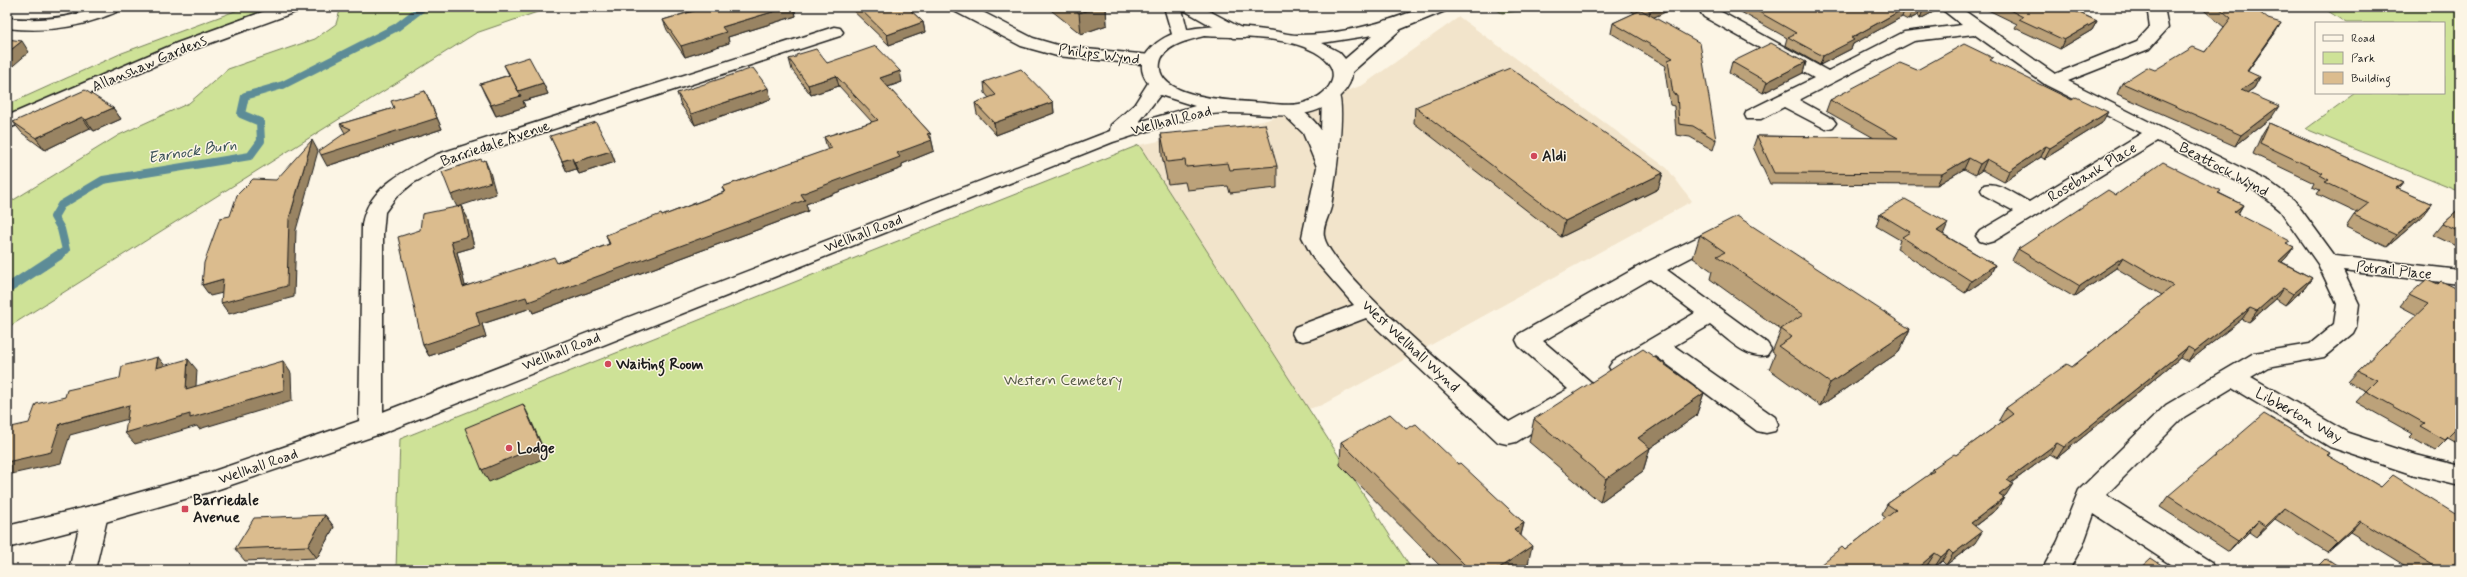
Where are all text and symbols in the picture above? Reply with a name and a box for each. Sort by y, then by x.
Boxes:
legend [2315,22,2445,94]
street label: Allanshaw Gardens [89,31,210,97]
text: Road [2351,31,2375,47]
street label: Philips Wynd [1057,40,1141,70]
text: Park [2351,51,2375,67]
text: Building [2351,71,2391,88]
street label: Wellhall Road [1129,101,1214,141]
street label: Barriedale Avenue [438,116,553,172]
water label: Earnock Burn [146,134,238,169]
street label: Rosebank Place [2044,138,2141,207]
street label: Beattock Wynd [2175,138,2272,202]
place label: Aldi [1542,147,1567,167]
marker: Aldi [1529,151,1539,161]
street label: Wellhall Road [821,210,905,258]
street label: Potrail Place [2355,257,2433,285]
street label: West Wellhall Wynd [1357,296,1464,398]
street label: Wellhall Road [519,328,603,376]
place label: Waiting Room [615,355,704,377]
marker: Waiting Room [603,359,613,369]
park label: Western Cemetery [1004,371,1122,391]
street label: Libberton Way [2251,384,2346,448]
place label: Lodge [517,439,555,461]
marker: Lodge [504,443,514,453]
street label: Wellhall Road [216,444,301,490]
place label: Barriedale Avenue [193,491,259,528]
marker: Barriedale Avenue [180,504,190,514]

